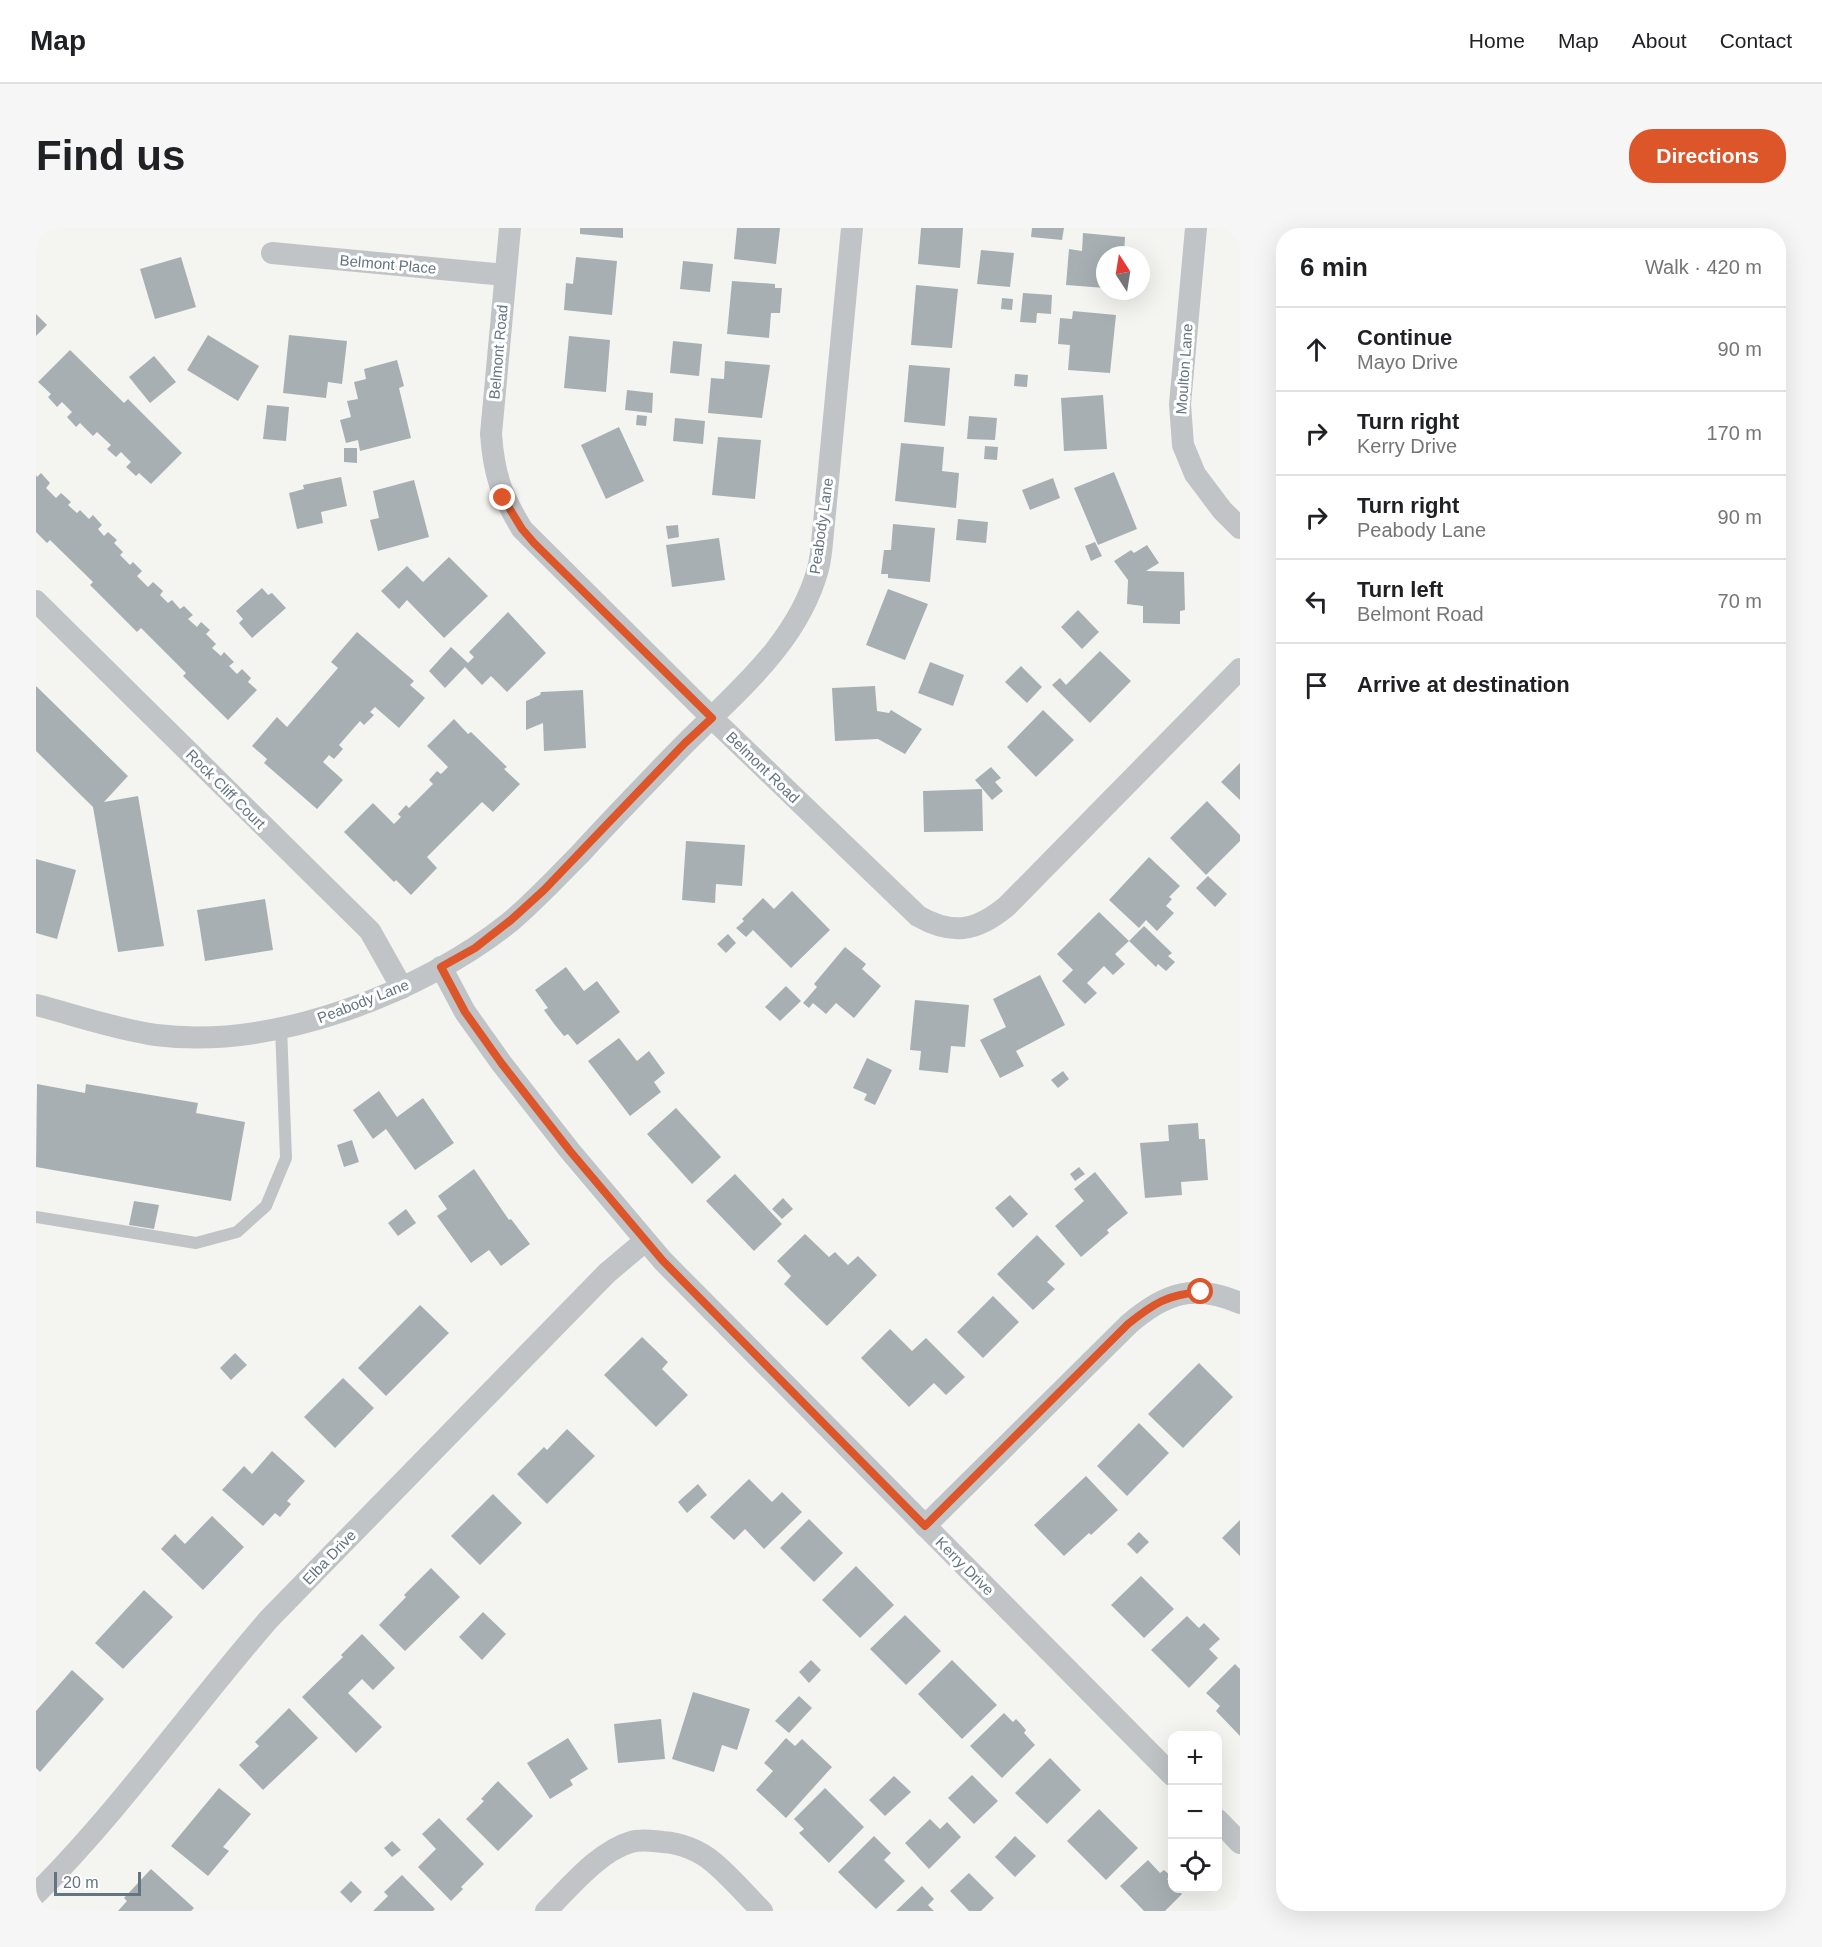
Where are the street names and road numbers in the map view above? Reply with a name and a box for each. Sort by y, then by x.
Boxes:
street label: Belmont Place [339,251,437,277]
street label: Belmont Road [485,304,511,400]
street label: Moulton Lane [1172,323,1196,415]
street label: Peabody Lane [806,477,836,575]
street label: Belmont Road [723,728,803,806]
street label: Rock Cliff Court [183,746,270,833]
street label: Peabody Lane [315,976,411,1026]
street label: Elba Drive [299,1526,359,1588]
street label: Kerry Drive [932,1533,998,1599]

